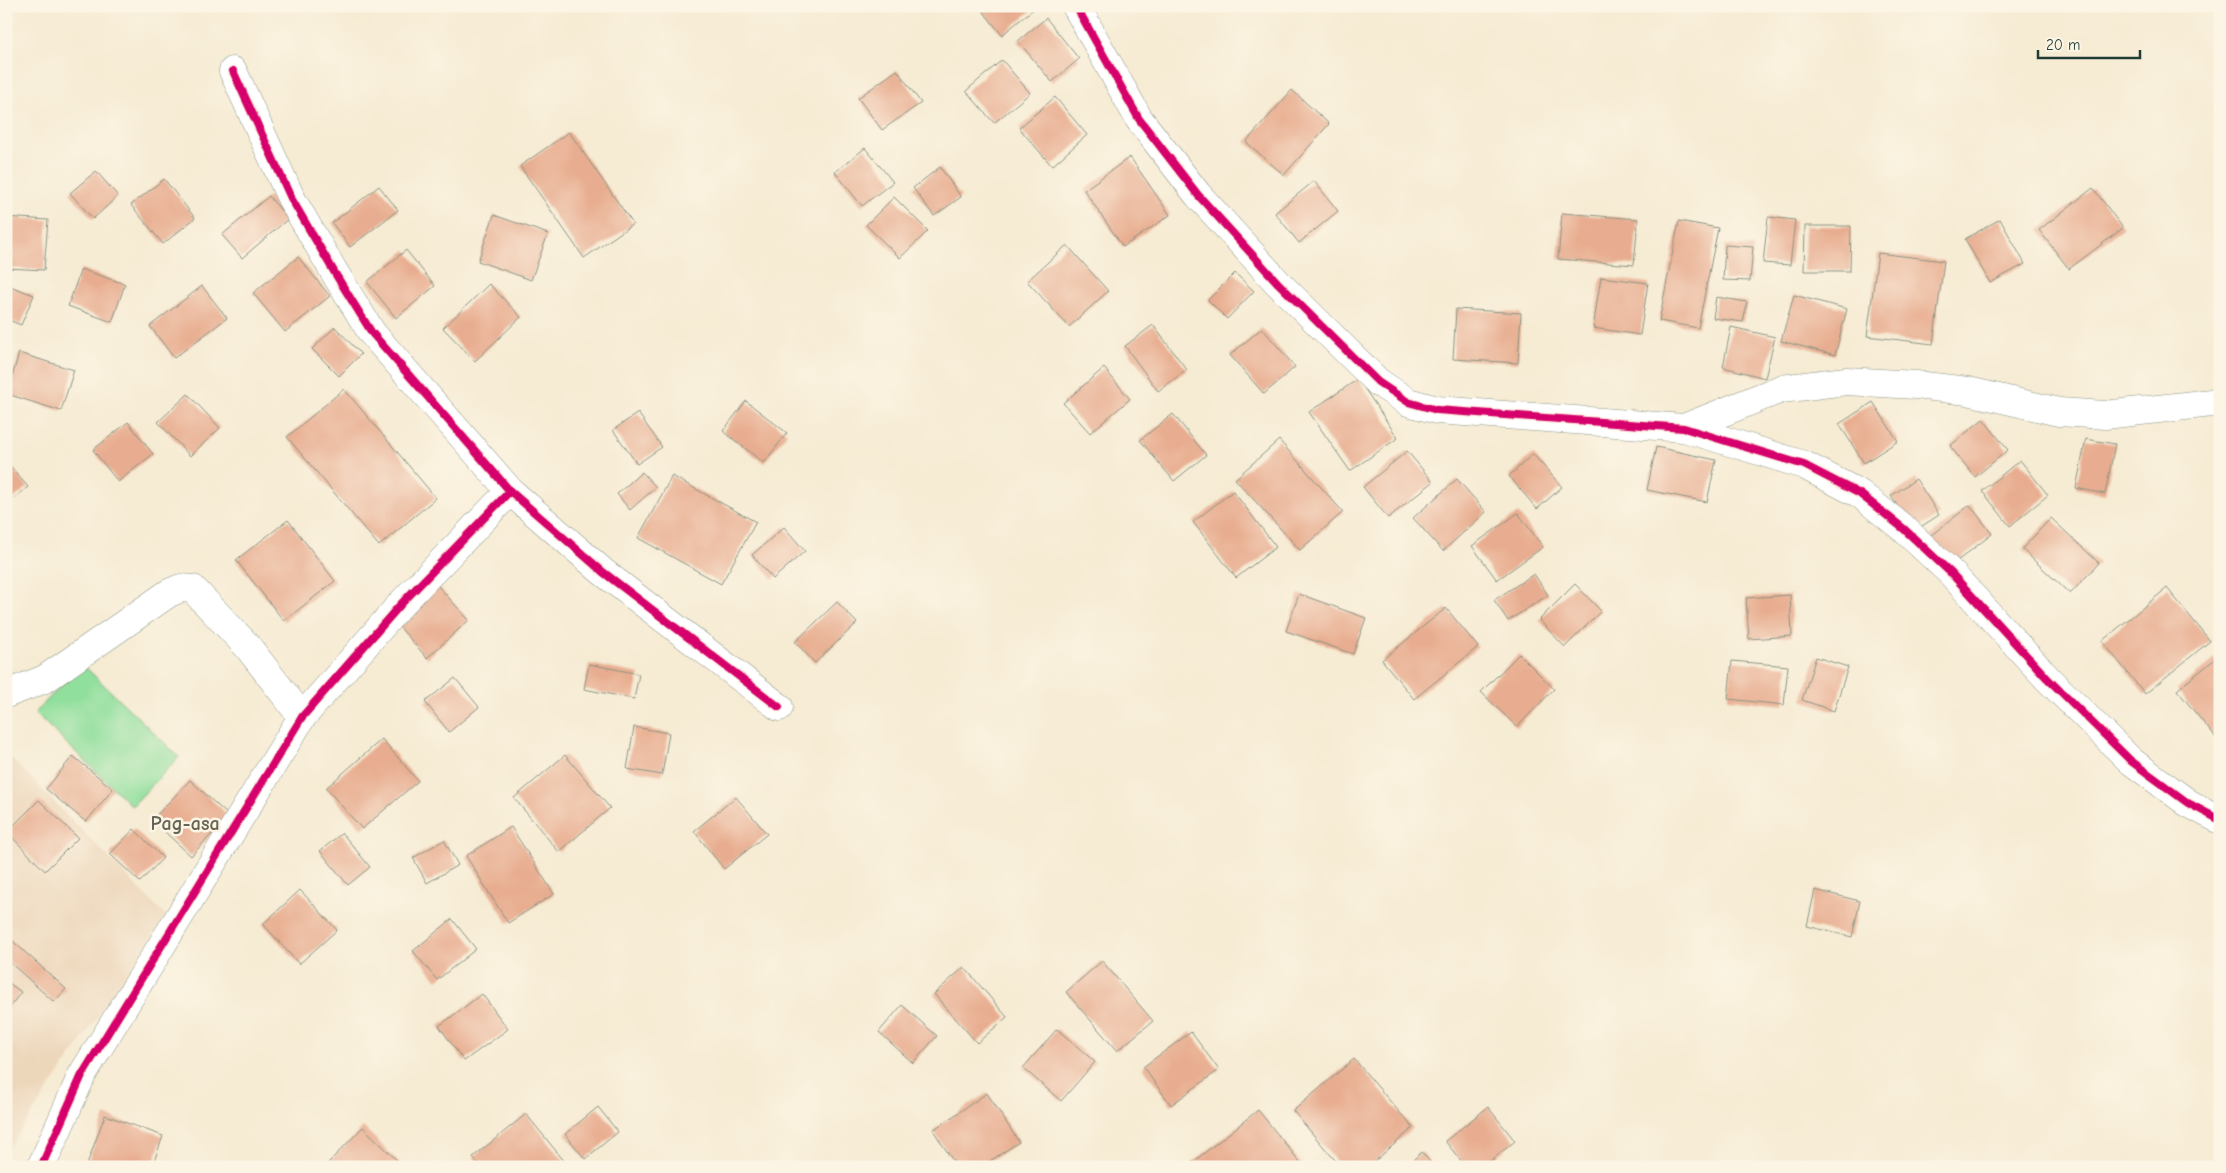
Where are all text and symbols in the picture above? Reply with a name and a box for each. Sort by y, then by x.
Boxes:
scale bar [2038,28,2141,60]
text: 20 m [2046,36,2080,54]
district label: Pag-asa [150,812,220,835]

